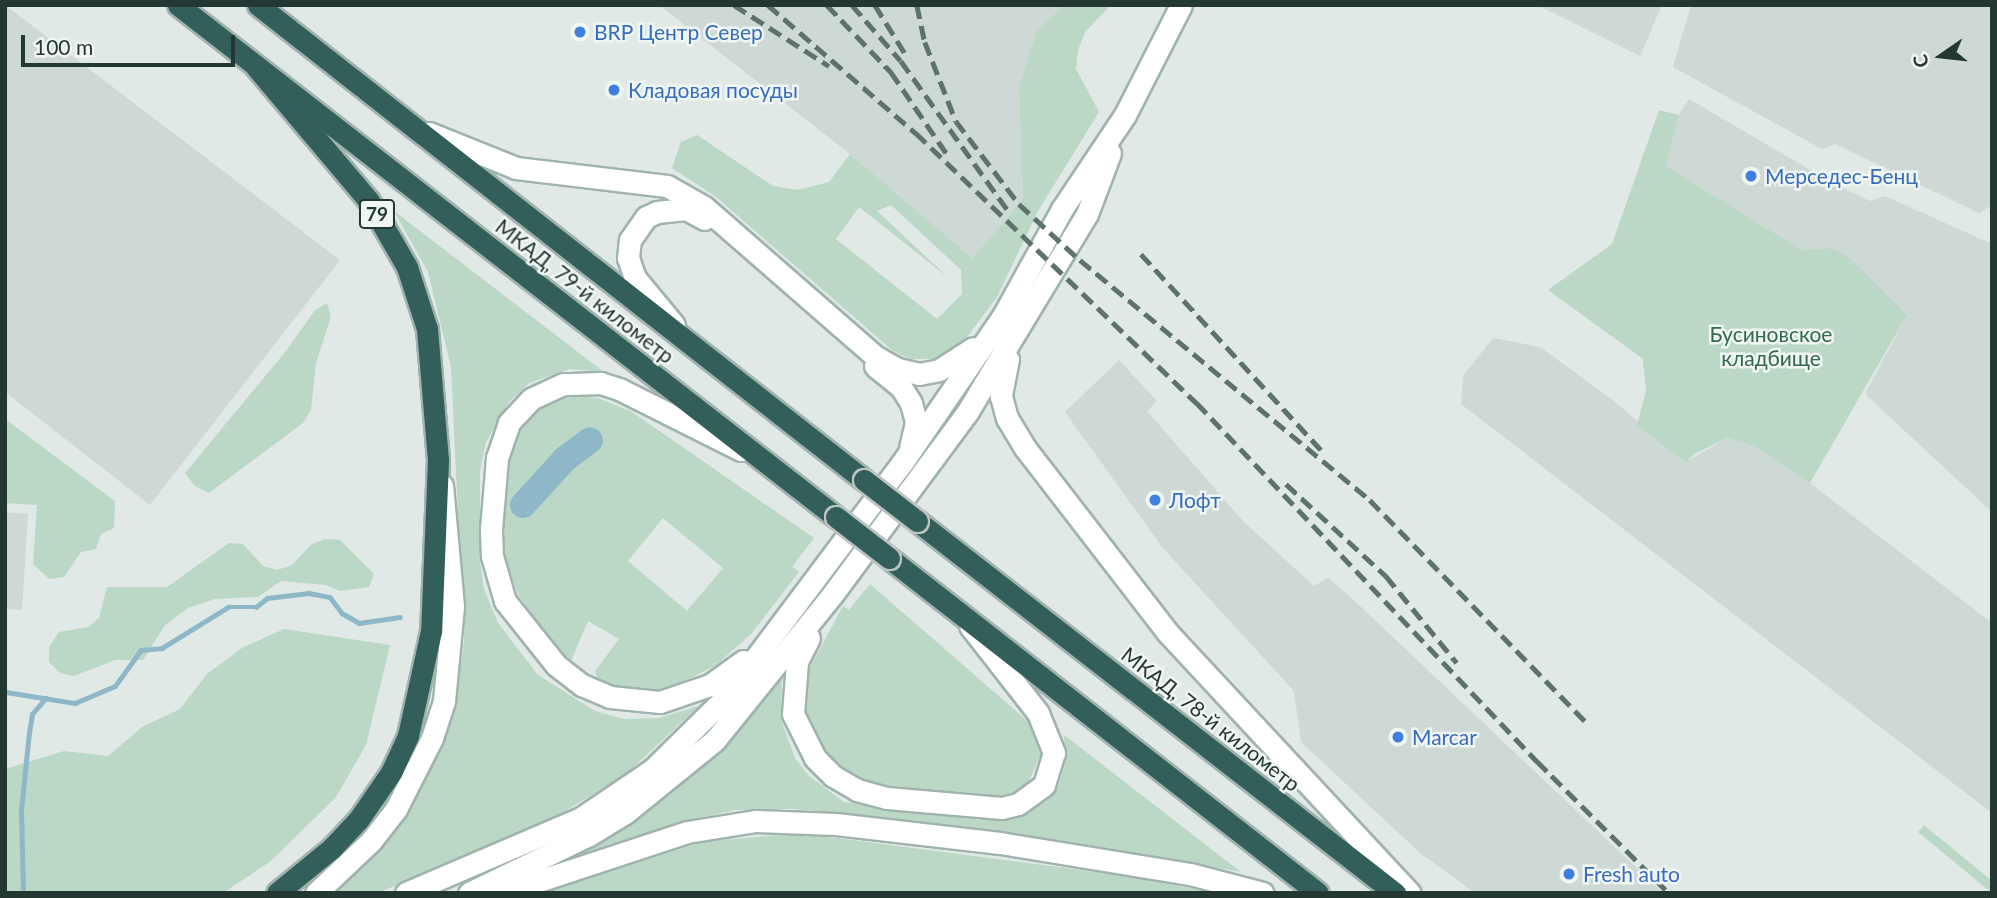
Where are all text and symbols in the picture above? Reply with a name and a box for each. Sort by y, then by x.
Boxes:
place label: BRP Центр Север [594,19,763,45]
scale bar [24,21,238,65]
north arrow [1906,21,1976,91]
marker: BRP Центр Север [572,24,588,40]
text: 100 m [34,34,93,59]
text: С [1907,52,1933,70]
place label: Кладовая посуды [628,77,798,103]
marker: Кладовая посуды [606,82,622,98]
place label: Мерседес-Бенц [1765,163,1918,189]
marker: Мерседес-Бенц [1743,168,1759,184]
road number: 79 [358,198,396,230]
street label: МКАД, 79-й километр [491,213,679,369]
park label: Бусиновское кладбище [1710,321,1832,371]
place label: Лофт [1169,487,1221,513]
marker: Лофт [1147,492,1163,508]
street label: МКАД, 78-й километр [1117,641,1305,797]
place label: Marcar [1412,724,1477,750]
marker: Marcar [1390,729,1406,745]
place label: Fresh auto [1583,861,1680,887]
marker: Fresh auto [1561,866,1577,882]

